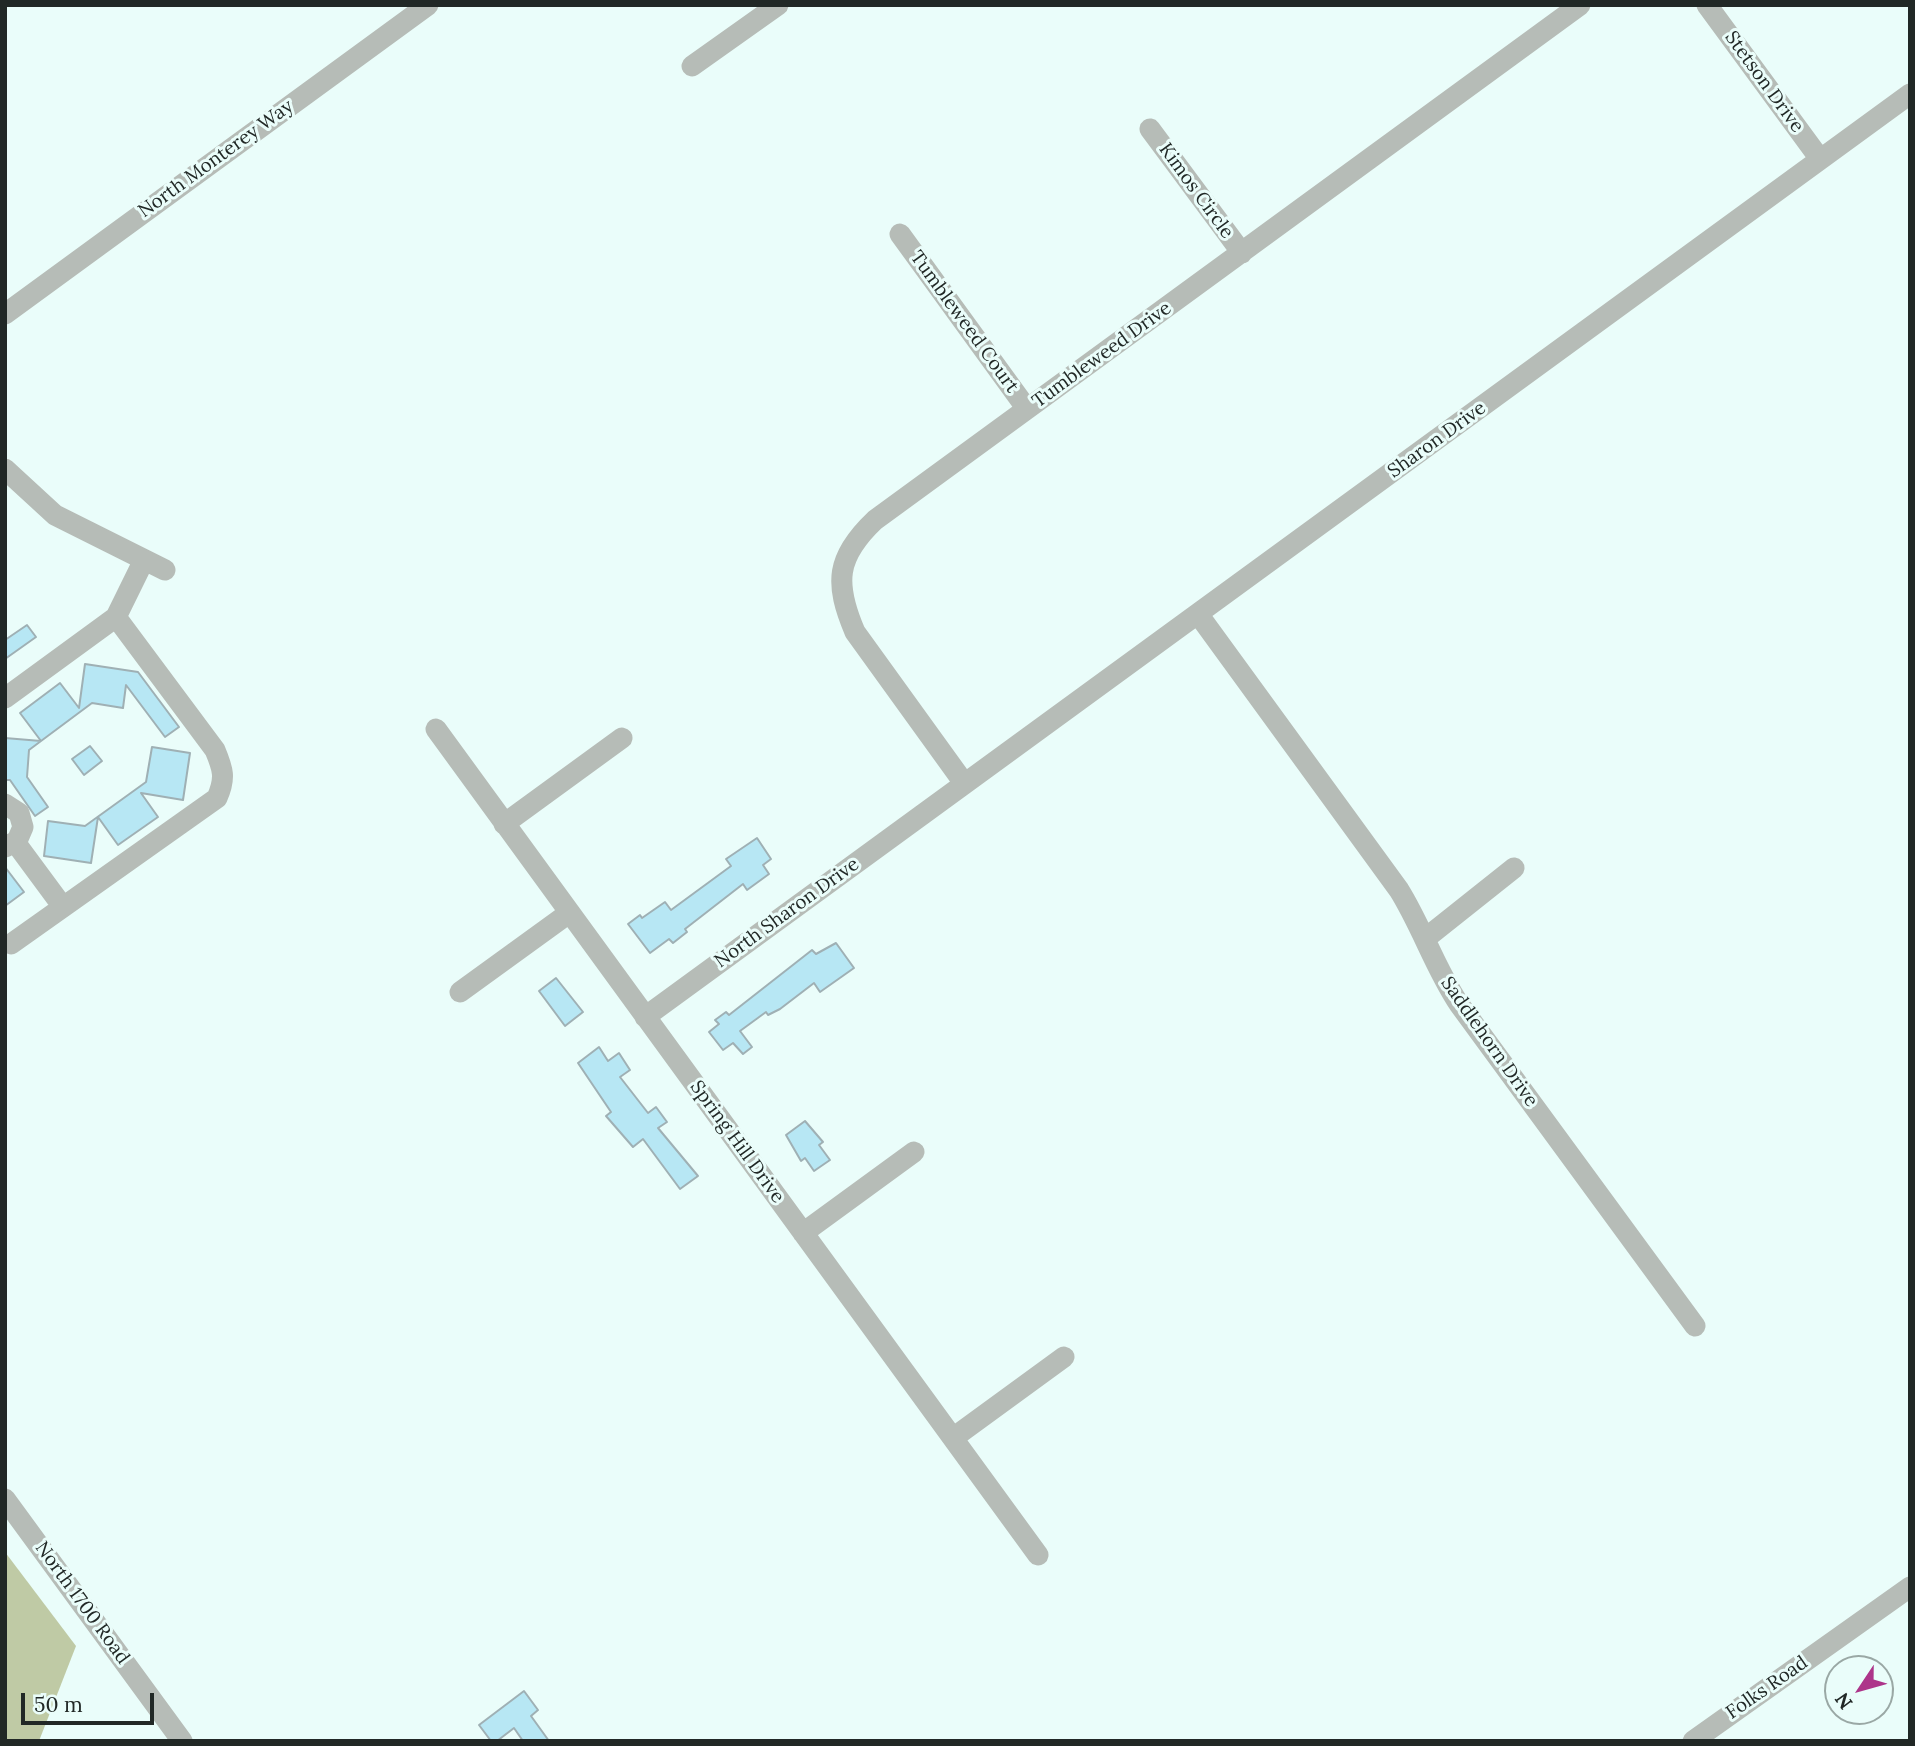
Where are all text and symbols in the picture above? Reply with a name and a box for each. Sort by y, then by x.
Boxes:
street label: Stetson Drive [1720,27,1808,137]
street label: North Monterey Way [134,95,298,223]
street label: Kimos Circle [1154,139,1238,243]
street label: Tumbleweed Court [905,247,1023,397]
street label: Tumbleweed Drive [1028,297,1176,413]
street label: Sharon Drive [1384,397,1490,483]
street label: North Sharon Drive [710,853,864,973]
street label: Saddlehorn Drive [1436,973,1542,1111]
street label: Spring Hill Drive [685,1076,789,1208]
street label: North 1700 Road [30,1537,134,1669]
street label: Folks Road [1722,1652,1812,1724]
north arrow [1824,1655,1894,1725]
scale bar [24,1680,158,1724]
text: N [1830,1688,1858,1714]
text: 50 m [34,1691,83,1718]

